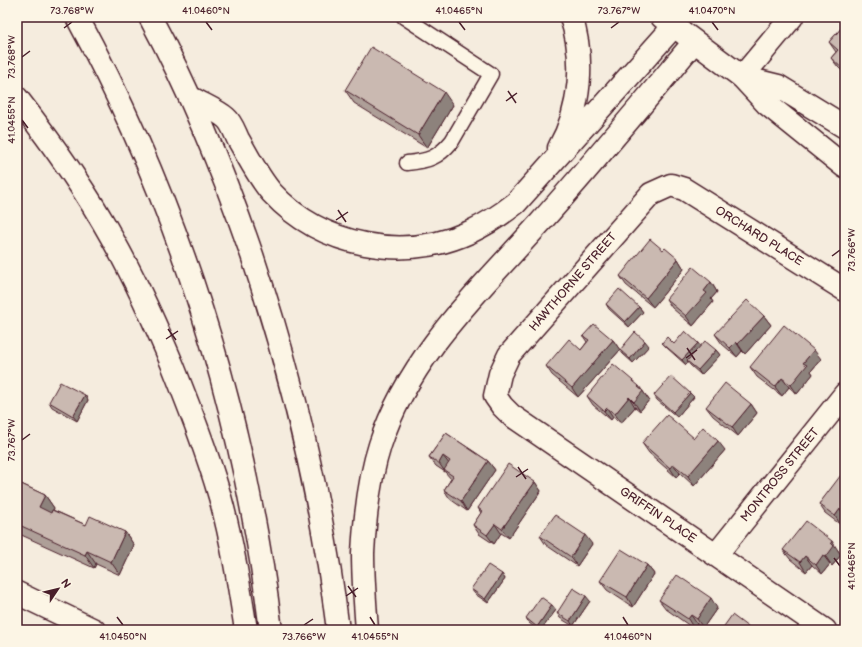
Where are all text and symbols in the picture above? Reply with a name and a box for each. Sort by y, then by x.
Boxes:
text: 73.768°W [50,5,94,17]
text: 41.0460°N [182,5,230,17]
text: 41.0465°N [435,5,483,17]
text: 73.767°W [598,5,640,17]
text: 41.0470°N [689,5,735,17]
text: 73.768°W [6,35,18,79]
text: 41.0455°N [6,96,18,144]
street label: ORCHARD PLACE [712,203,806,269]
text: 73.766°W [846,228,858,272]
street label: HAWTHORNE STREET [526,229,620,334]
text: 73.767°W [6,419,18,461]
street label: MONTROSS STREET [737,424,823,525]
street label: GRIFFIN PLACE [617,484,699,546]
text: 41.0465°N [846,542,858,590]
north arrow [38,569,78,609]
text: N [58,576,73,591]
text: 41.0450°N [99,631,147,643]
text: 73.766°W [282,631,326,643]
text: 41.0455°N [351,631,399,643]
text: 41.0460°N [604,631,652,643]

